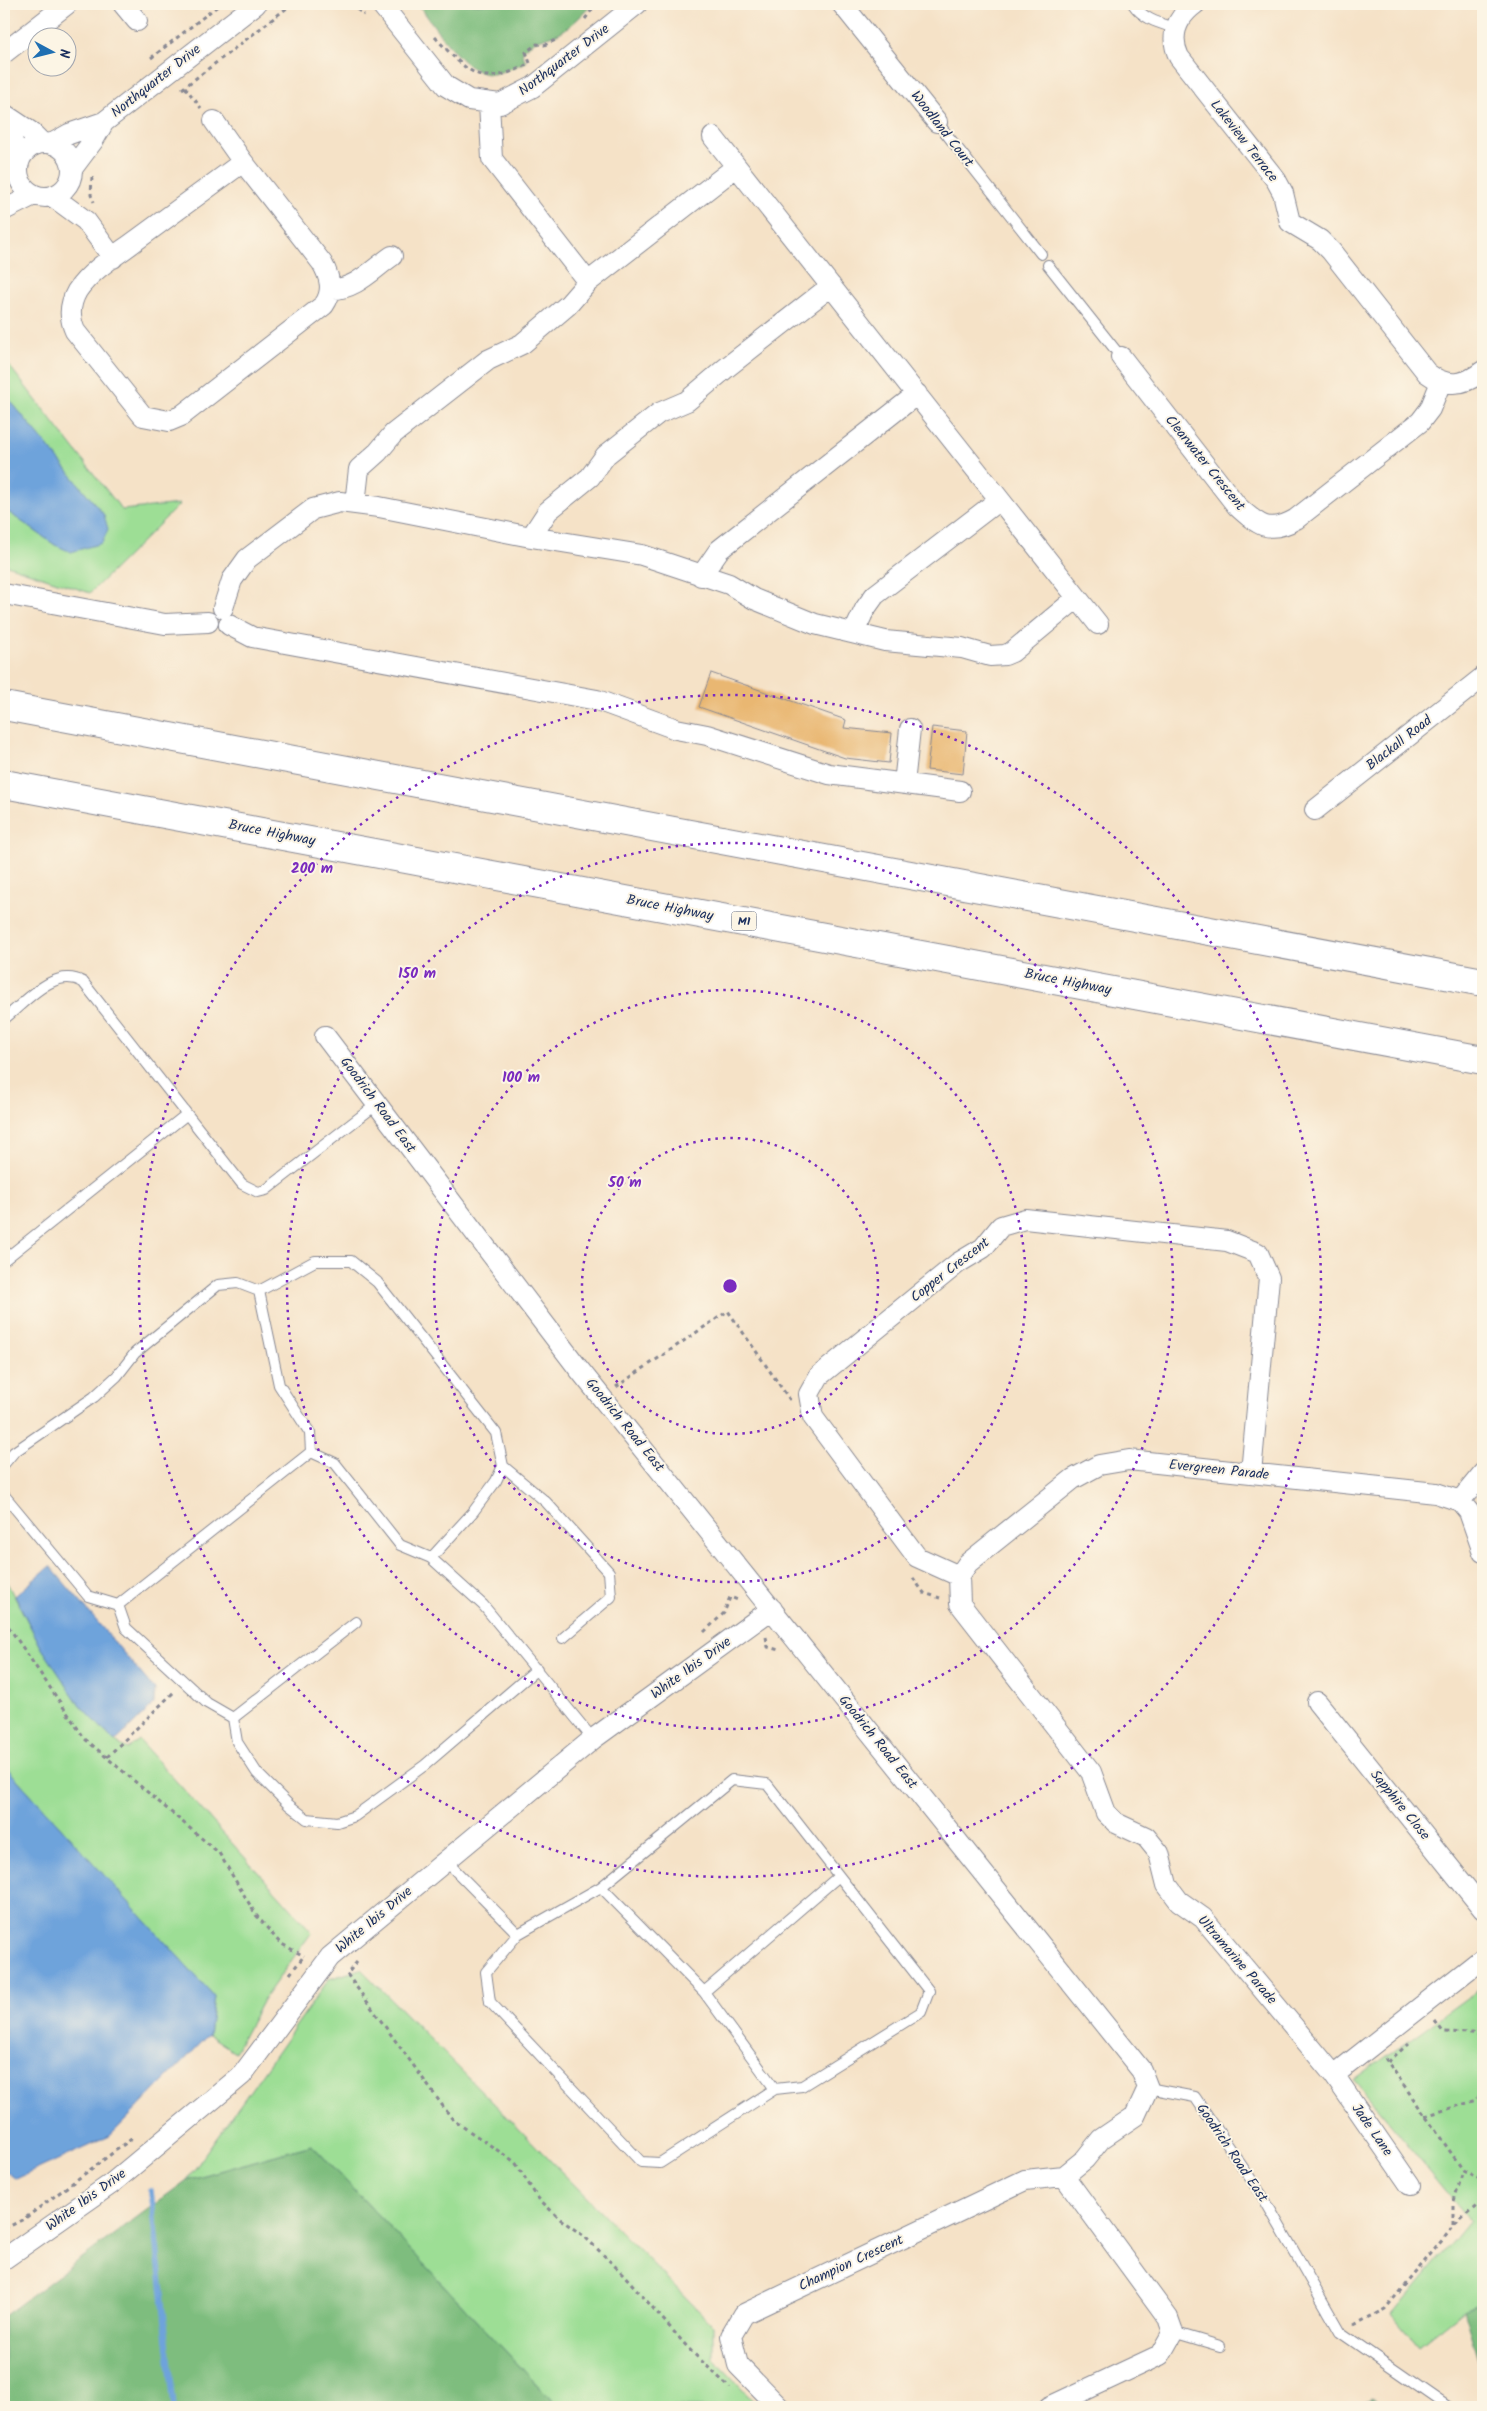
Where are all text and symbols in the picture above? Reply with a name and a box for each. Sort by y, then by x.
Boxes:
street label: Northquarter Drive [514,18,615,102]
north arrow [28,28,78,78]
street label: Northquarter Drive [106,38,206,123]
text: N [52,48,75,59]
street label: Woodland Court [905,86,979,173]
street label: Lakeview Terrace [1205,95,1284,188]
street label: Clearwater Crescent [1159,410,1251,516]
street label: Blackall Road [1361,709,1438,776]
street label: Bruce Highway [227,814,318,852]
text: 200 m [291,857,333,881]
street label: Bruce Highway [625,889,716,927]
road number: M1 [732,911,756,930]
text: 150 m [398,962,436,986]
street label: Bruce Highway [1023,963,1114,1001]
street label: Goodrich Road East [334,1052,422,1158]
text: 100 m [502,1066,540,1090]
text: 50 m [607,1171,642,1195]
street label: Copper Crescent [906,1232,995,1308]
centre of rings [721,1277,739,1295]
street label: Goodrich Road East [580,1373,670,1477]
street label: Evergreen Parade [1168,1454,1271,1486]
street label: White Ibis Drive [646,1631,736,1705]
street label: Goodrich Road East [833,1690,923,1794]
street label: Sapphire Close [1365,1765,1436,1846]
street label: White Ibis Drive [331,1881,418,1959]
street label: Ultramarine Parade [1192,1910,1283,2010]
street label: Goodrich Road East [1191,2099,1274,2207]
street label: Jade Lane [1346,2099,1399,2161]
street label: White Ibis Drive [41,2163,131,2237]
street label: Champion Crescent [795,2229,908,2297]

